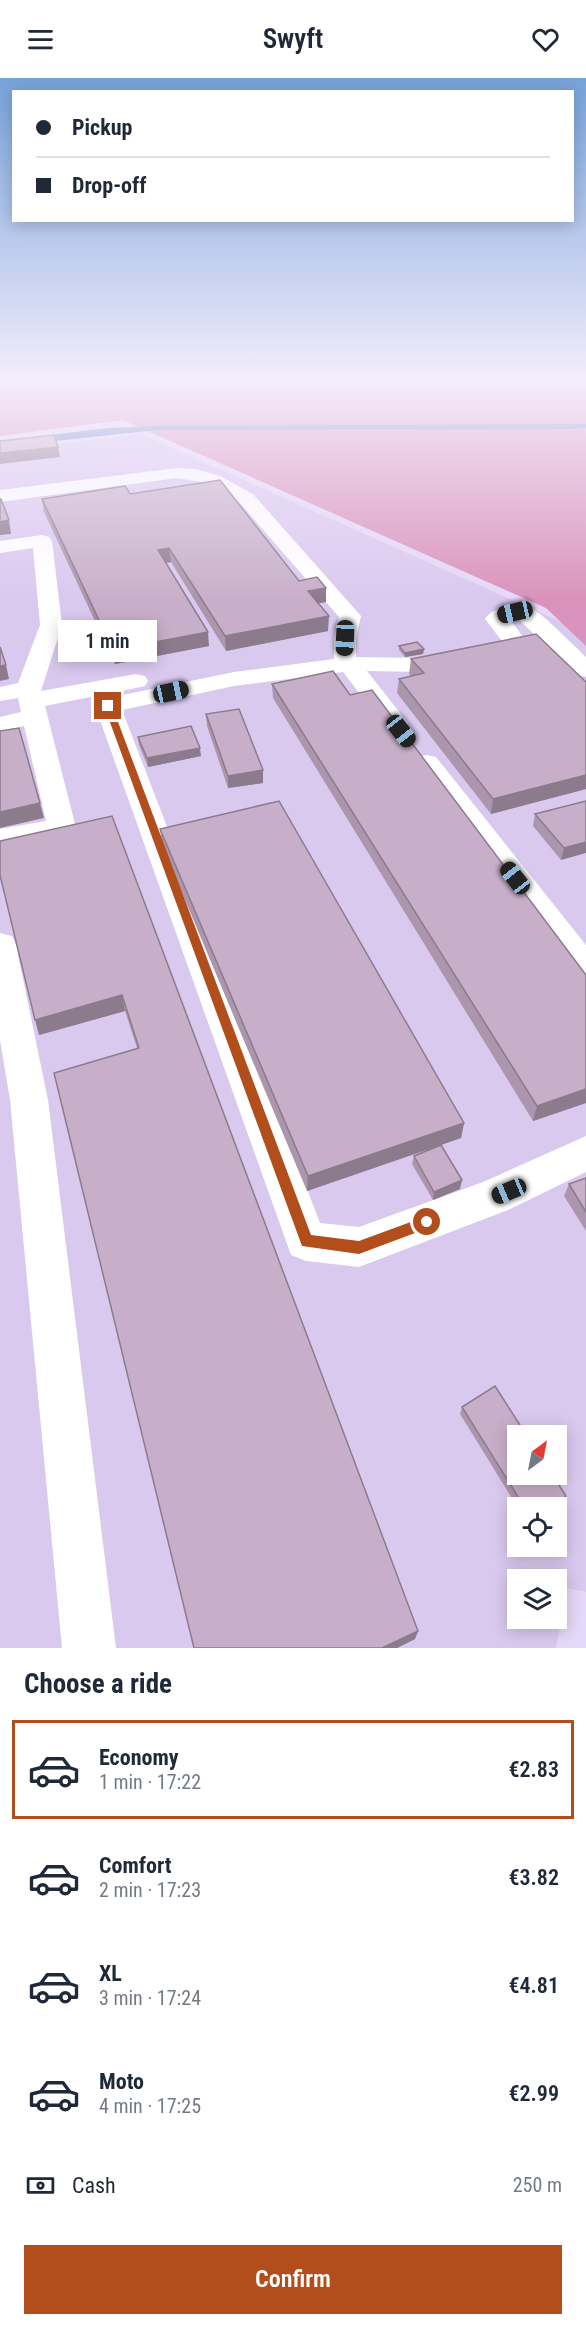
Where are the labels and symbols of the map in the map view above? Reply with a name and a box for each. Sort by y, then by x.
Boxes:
car [495,599,535,625]
callout: 1 min [58,619,158,661]
car [335,620,355,656]
car [152,679,190,705]
route end [94,692,121,719]
car [383,711,419,751]
car [497,858,533,898]
car [489,1176,529,1206]
route start [413,1208,440,1235]
north arrow [507,1425,567,1485]

